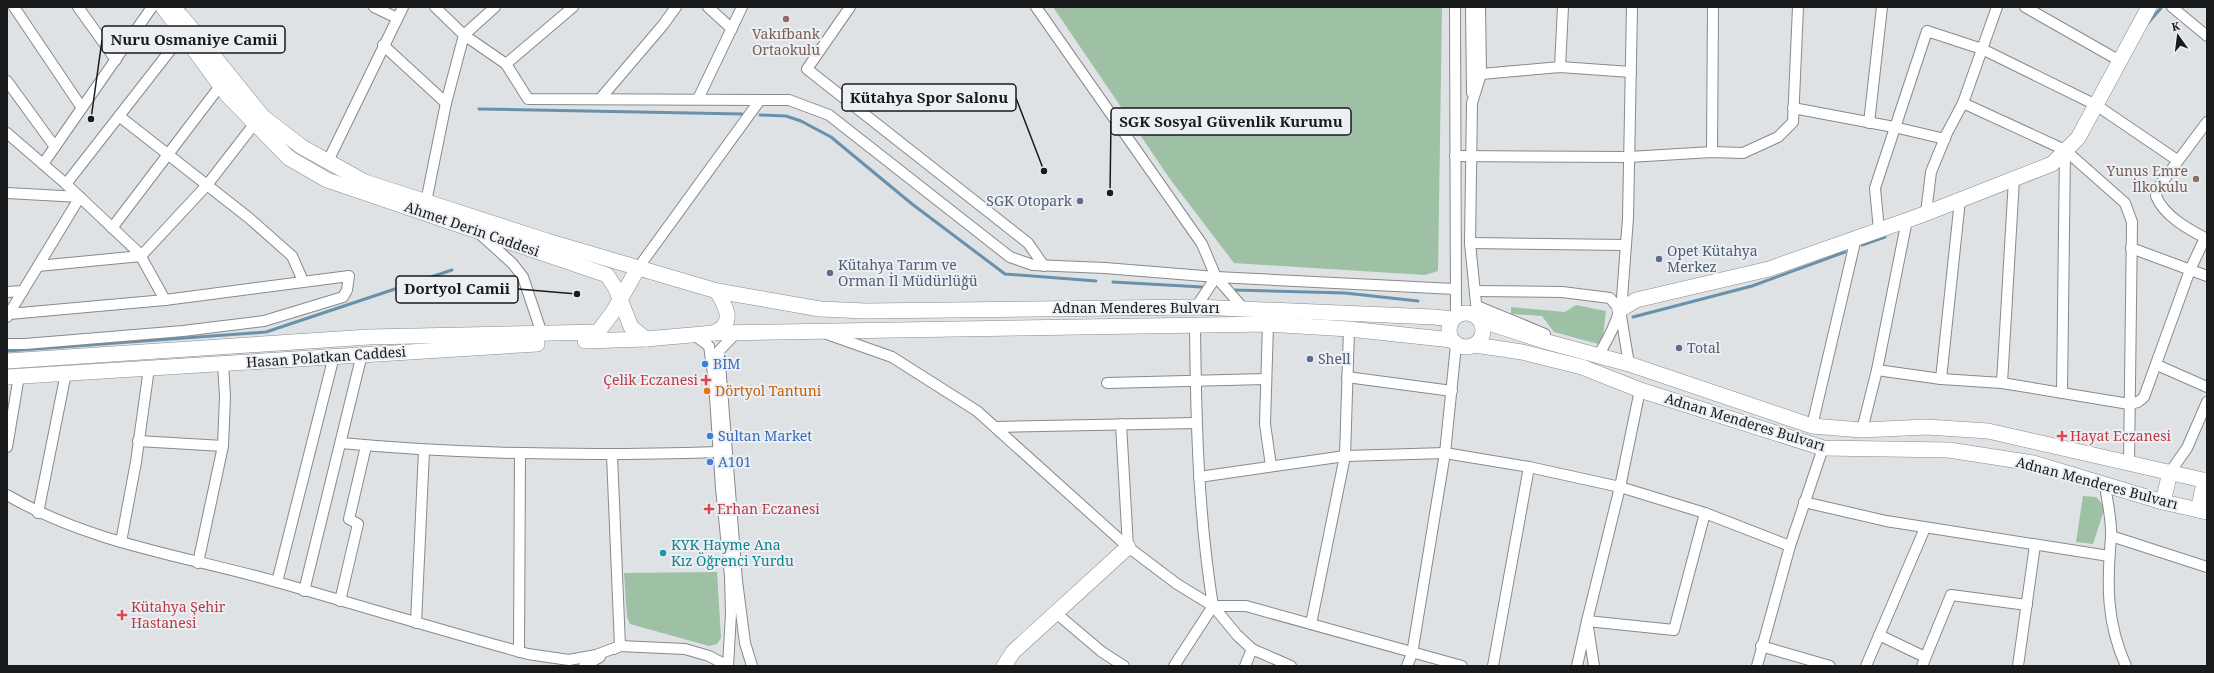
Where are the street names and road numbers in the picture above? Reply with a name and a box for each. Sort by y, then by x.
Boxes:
street label: Ahmet Derin Caddesi [402,197,543,261]
street label: Adnan Menderes Bulvarı [1053,298,1220,317]
street label: Hasan Polatkan Caddesi [245,341,407,372]
street label: Adnan Menderes Bulvarı [1663,388,1828,455]
street label: Adnan Menderes Bulvarı [2014,452,2181,513]

